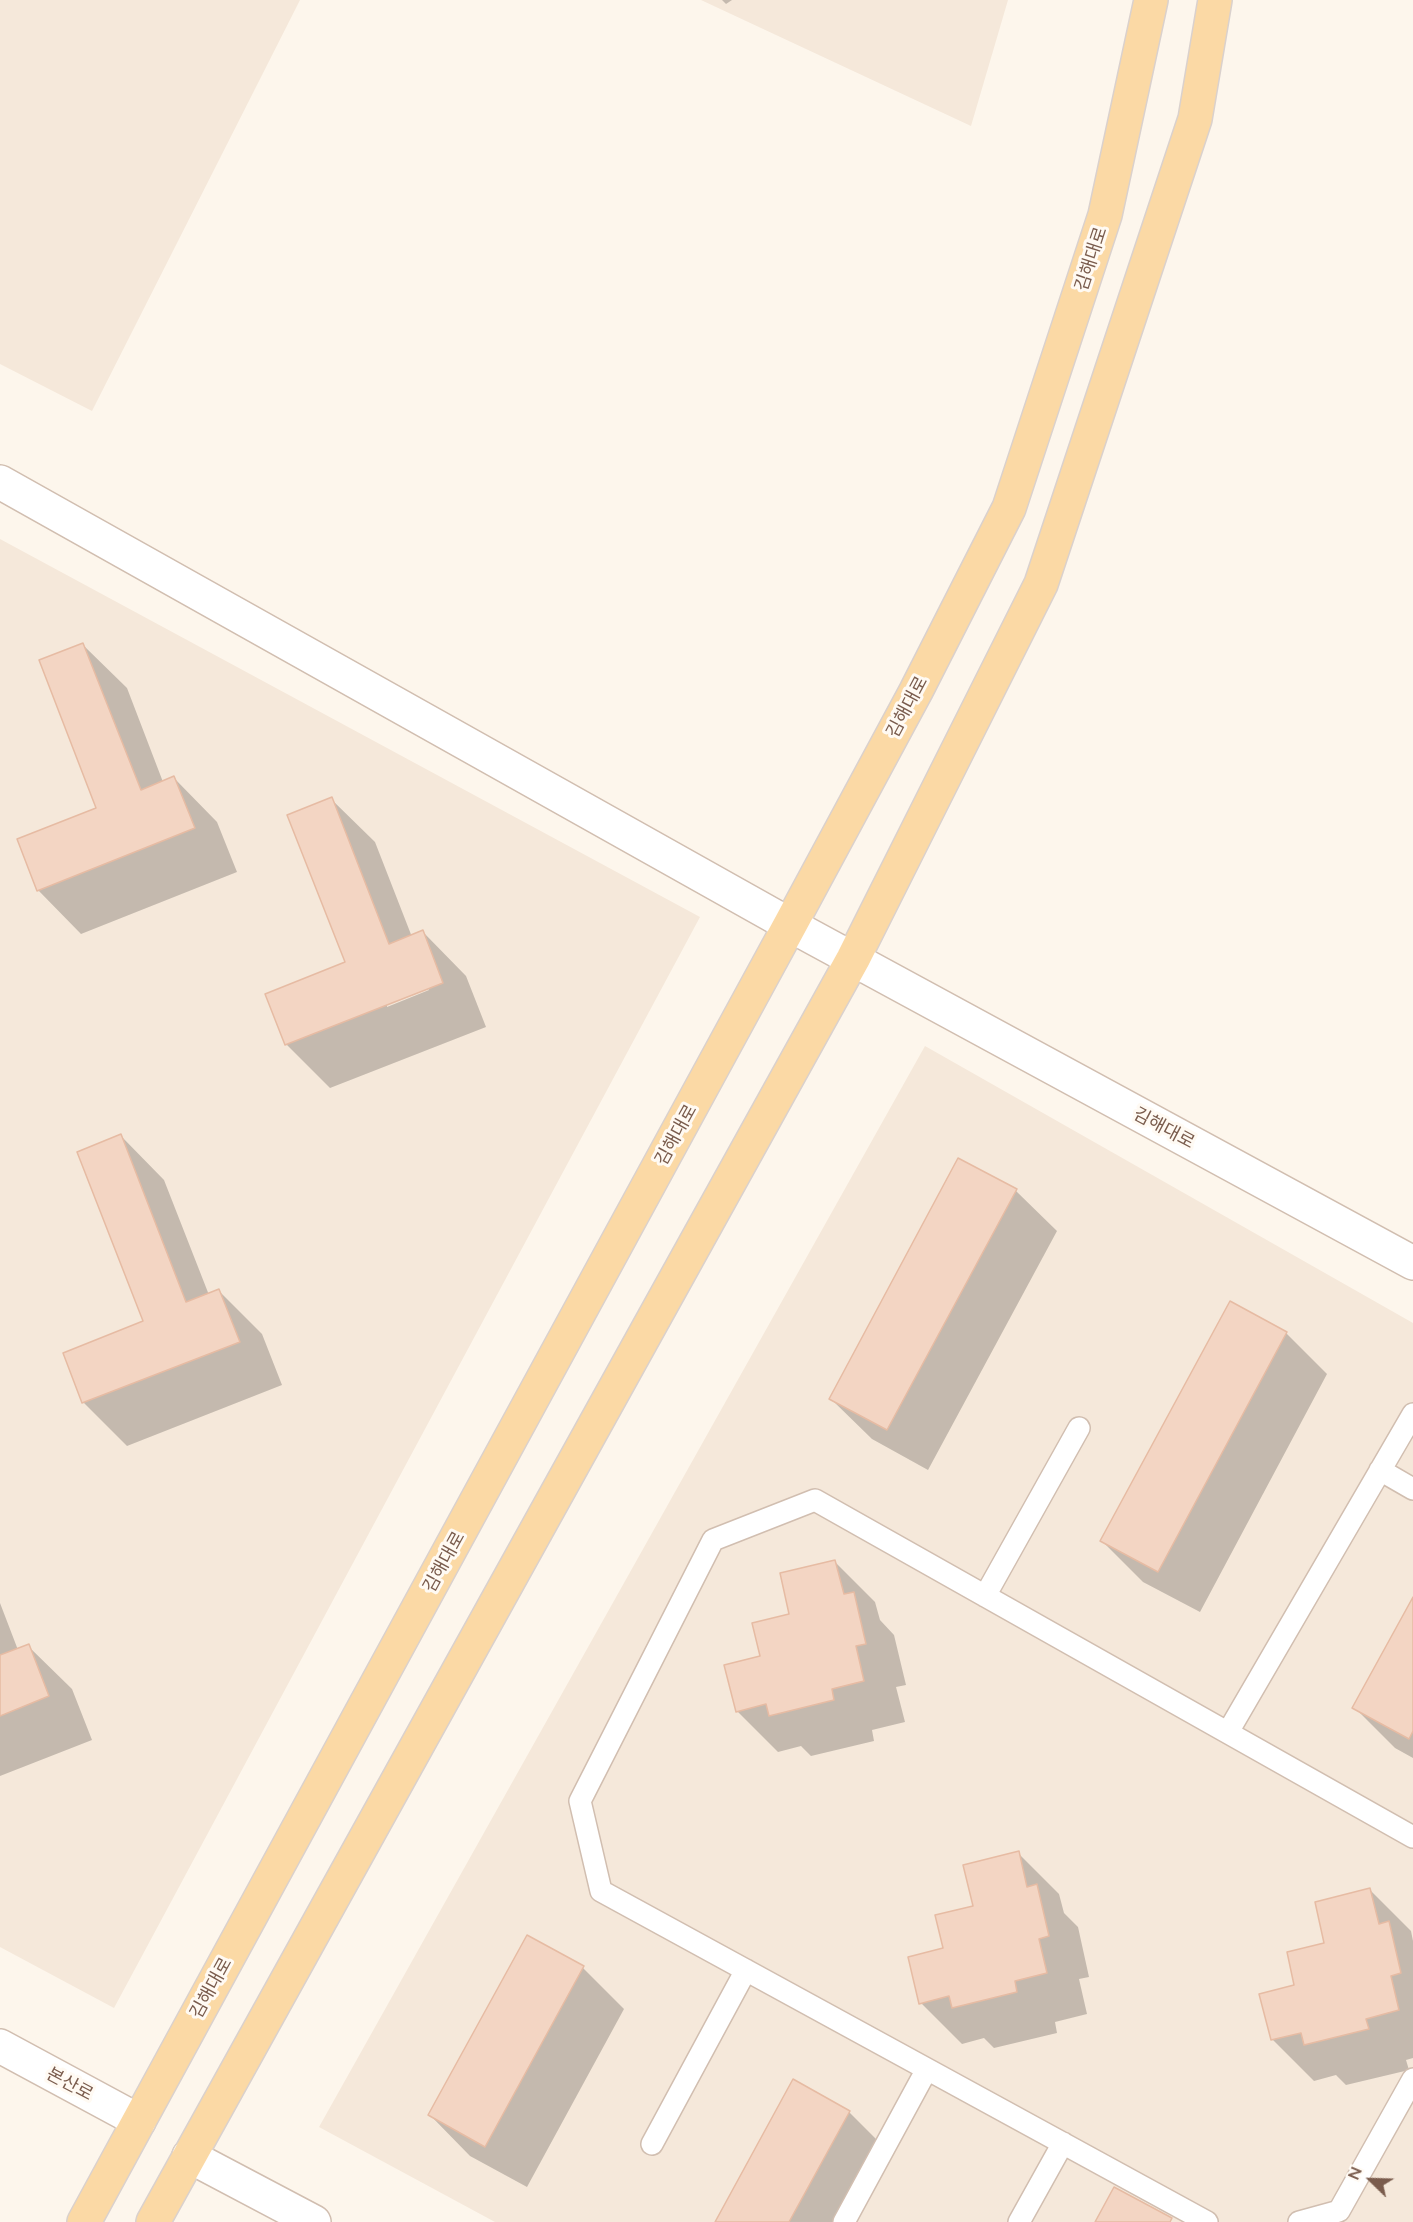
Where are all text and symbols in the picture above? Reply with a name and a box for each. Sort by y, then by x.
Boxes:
street label: 김해대로 [1070,224,1112,294]
street label: 김해대로 [882,673,932,741]
street label: 김해대로 [650,1101,702,1169]
street label: 김해대로 [1130,1103,1198,1153]
street label: 김해대로 [418,1528,470,1596]
street label: 김해대로 [185,1954,237,2022]
street label: 본산로 [43,2063,97,2105]
north arrow [1341,2150,1401,2210]
text: N [1343,2163,1365,2182]

